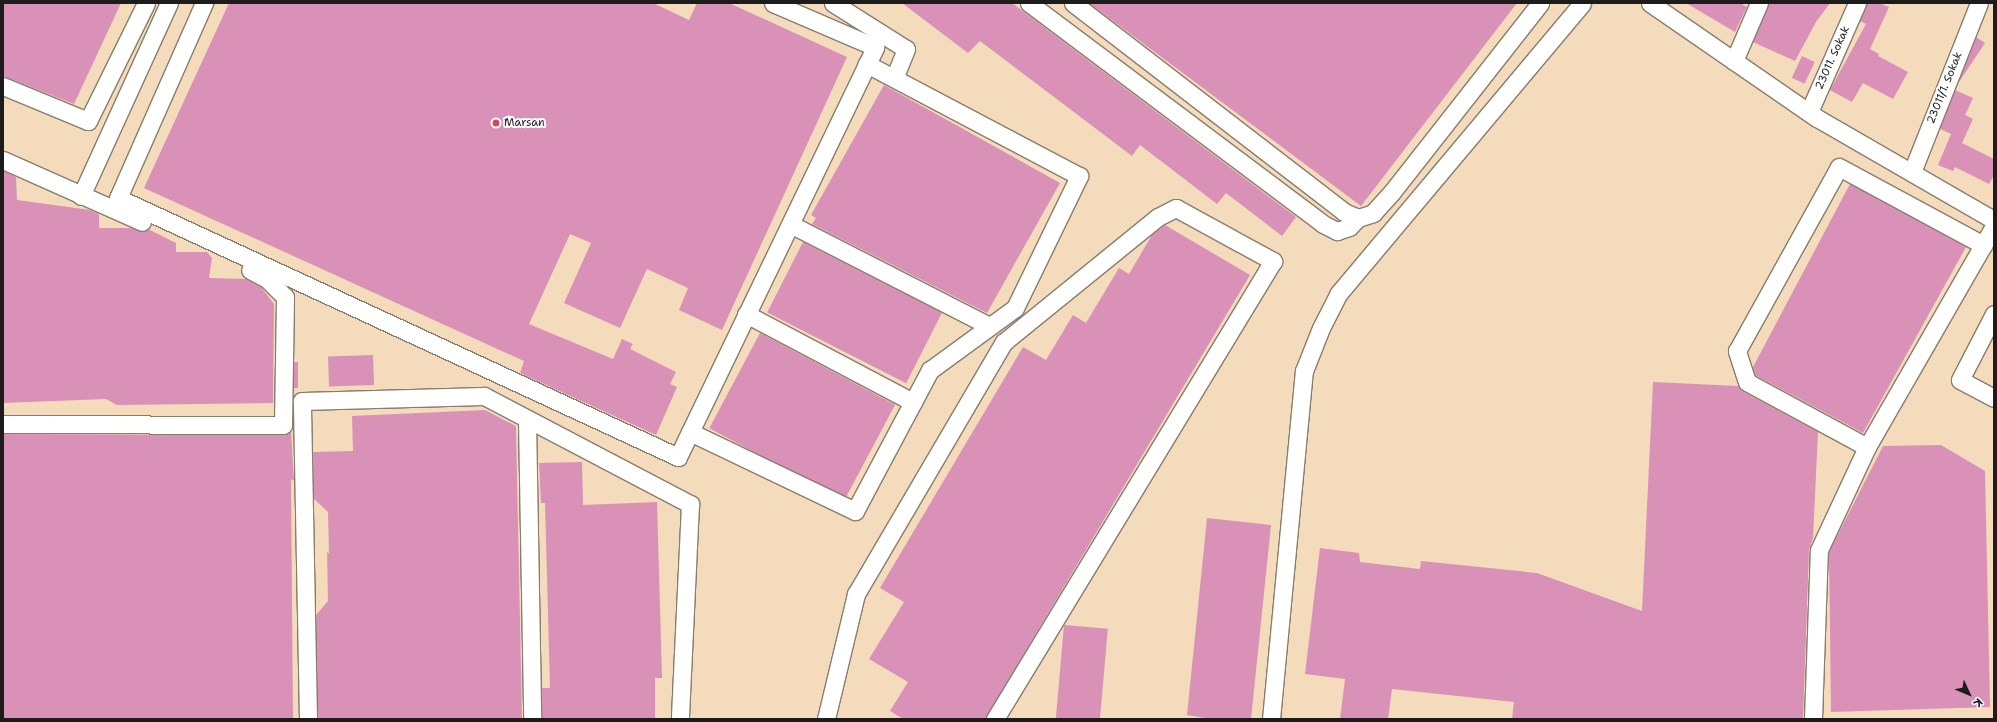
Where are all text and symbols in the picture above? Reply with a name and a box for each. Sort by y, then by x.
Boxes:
street label: 23011. Sokak [1813,24,1853,92]
street label: 23011/1. Sokak [1925,50,1965,126]
place label: Marsan [504,116,545,130]
marker: Marsan [491,118,501,128]
north arrow [1949,674,1989,714]
text: K [1970,695,1986,711]

